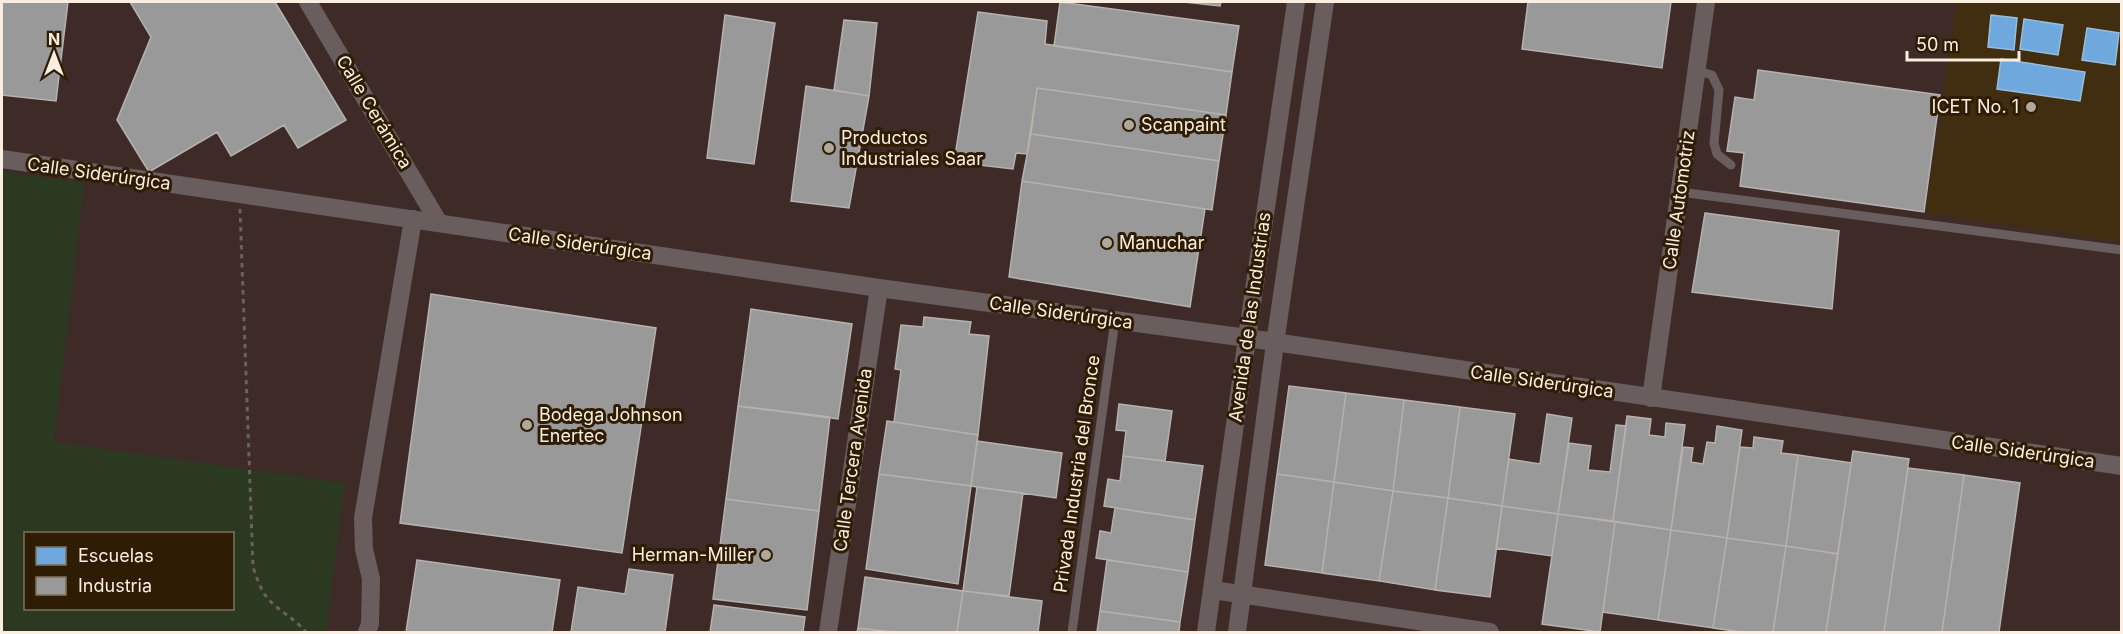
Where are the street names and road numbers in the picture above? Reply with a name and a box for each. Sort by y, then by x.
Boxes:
street label: Calle Cerámica [332,51,417,172]
street label: Calle Automotriz [1658,129,1699,271]
street label: Calle Siderúrgica [26,153,172,194]
street label: Avenida de las Industrias [1224,211,1275,423]
street label: Calle Siderúrgica [507,223,653,264]
street label: Calle Siderúrgica [988,292,1134,333]
street label: Privada Industria del Bronce [1049,354,1104,594]
street label: Calle Siderúrgica [1469,361,1615,402]
street label: Calle Tercera Avenida [829,367,876,553]
street label: Calle Siderúrgica [1950,431,2096,472]

